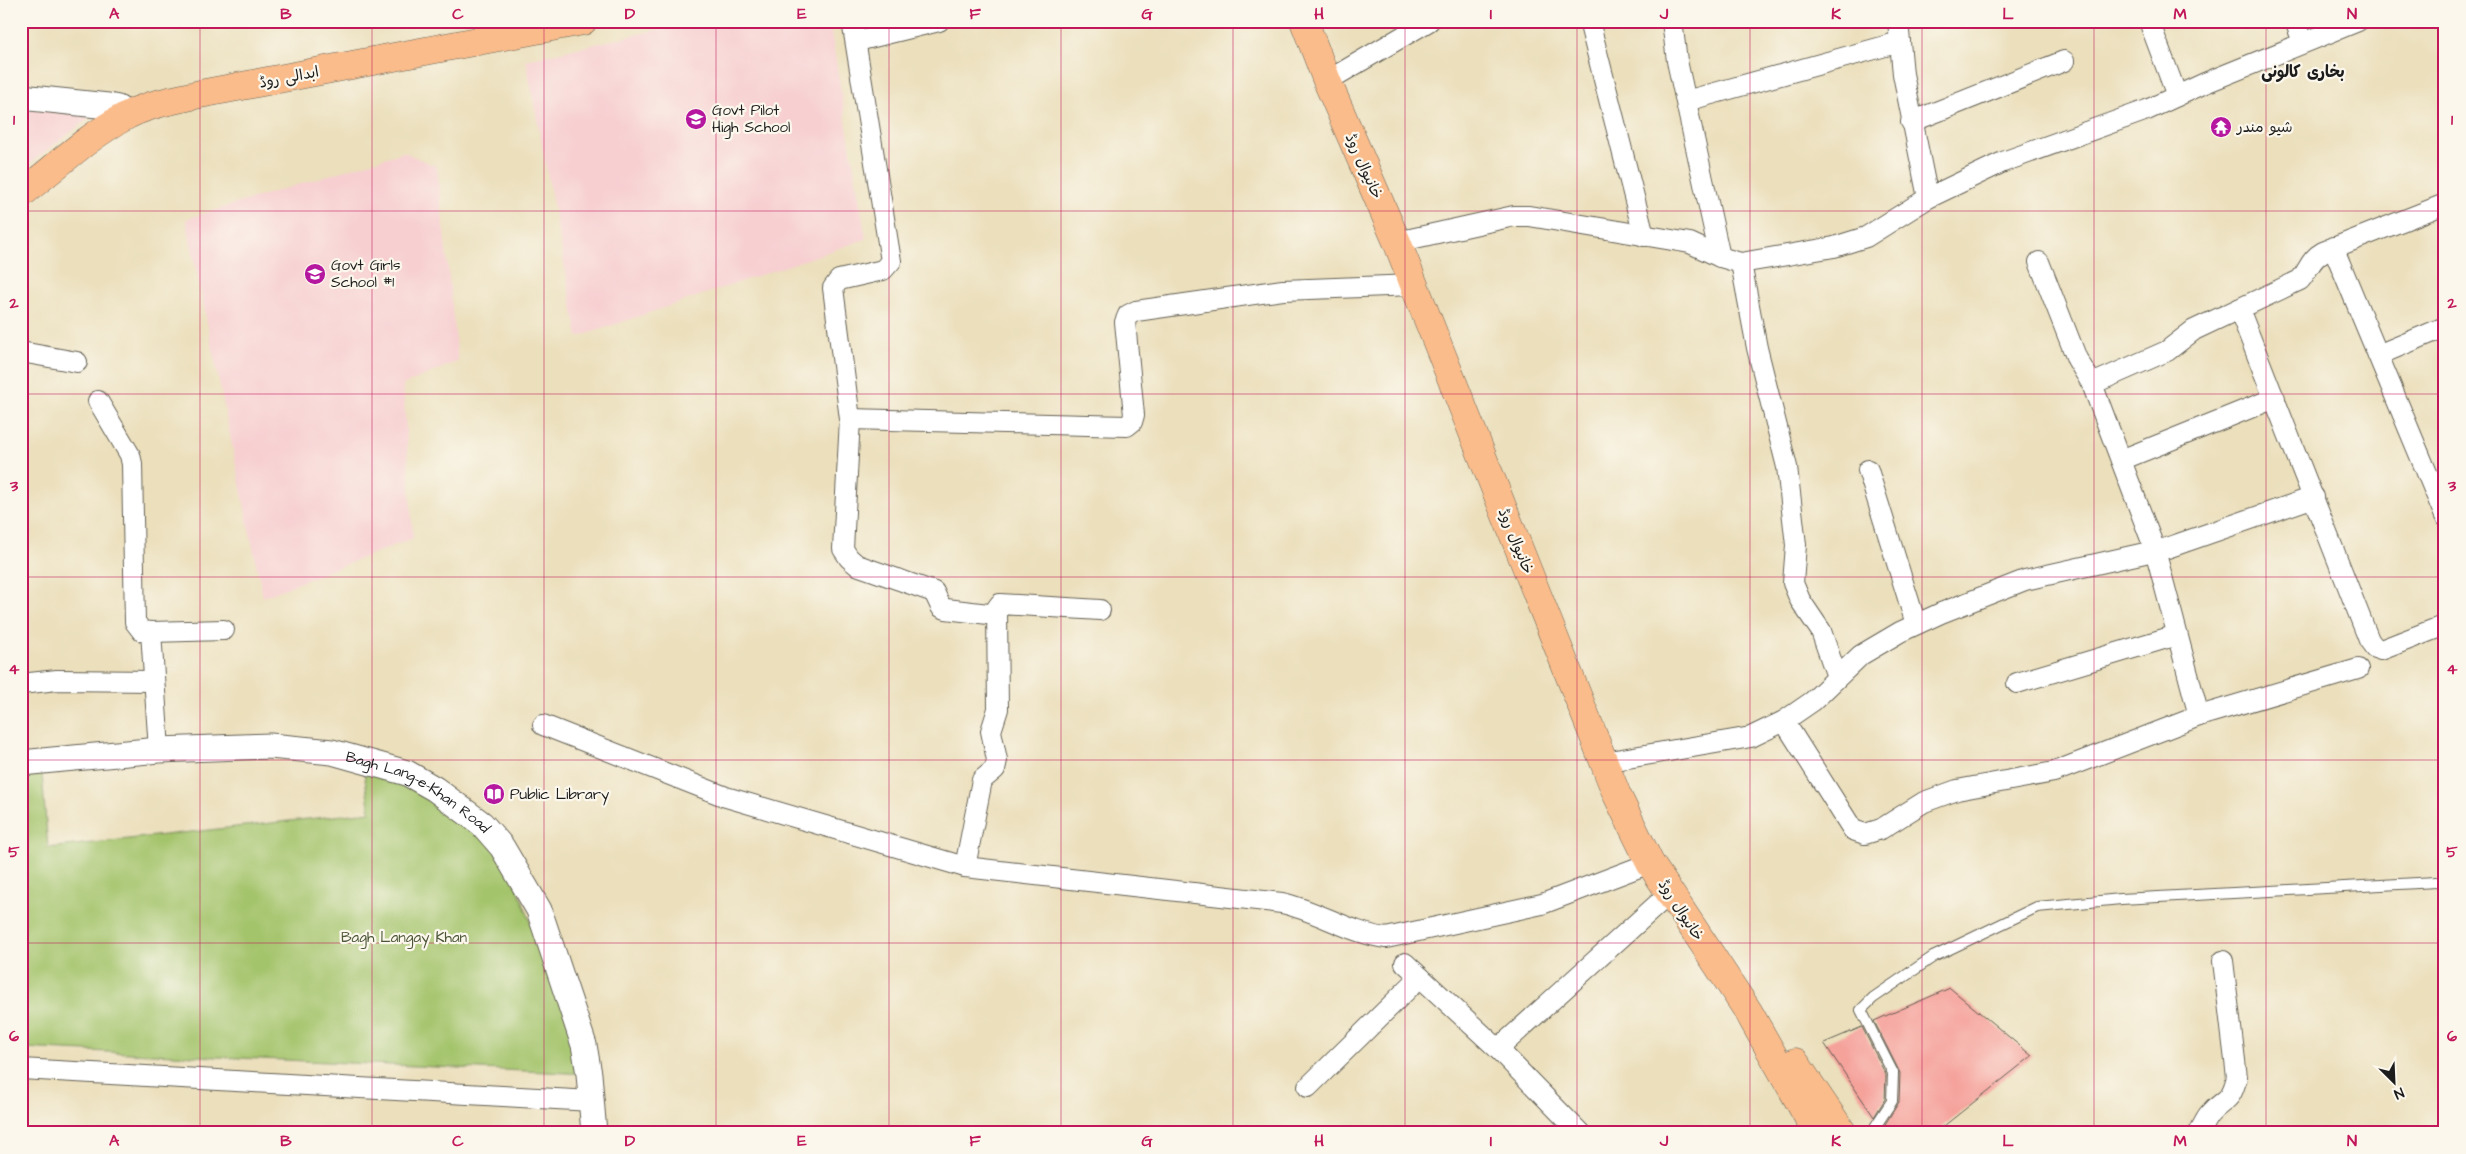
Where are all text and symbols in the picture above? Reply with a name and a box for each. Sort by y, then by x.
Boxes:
text: A [109,3,120,25]
text: B [280,3,292,25]
text: C [452,3,464,25]
text: D [625,3,636,25]
text: E [797,3,807,25]
text: F [969,3,981,25]
text: G [1141,3,1153,25]
text: H [1314,3,1324,25]
text: I [1490,3,1492,25]
text: J [1659,3,1669,25]
text: K [1831,3,1841,25]
text: L [2002,3,2014,25]
text: M [2173,3,2187,25]
text: N [2347,3,2357,25]
street label: ابدالی روڈ [257,61,321,94]
district label: بخاری کالونی [2261,61,2345,83]
place label: Govt Pilot High School [712,100,790,139]
school or university icon: Govt Pilot High School [684,107,708,131]
text: 1 [13,109,16,131]
text: 1 [2451,109,2454,131]
temple icon: شیو مندر [2209,115,2233,139]
place label: شیو مندر [2236,117,2293,138]
street label: خانیوال روڈ [1340,130,1387,202]
place label: Govt Girls School #1 [331,255,401,293]
school or university icon: Govt Girls School #1 [303,262,327,286]
text: 2 [8,292,19,314]
text: 2 [2446,292,2457,314]
text: 3 [9,475,19,497]
text: 3 [2447,475,2457,497]
street label: خانیوال روڈ [1493,505,1538,577]
text: 4 [9,658,20,680]
text: 4 [2447,658,2458,680]
street label: Bagh Lang-e-Khan Road [343,746,495,838]
library icon: Public Library [482,782,506,806]
place label: Public Library [510,784,609,806]
text: 5 [8,841,20,863]
text: 5 [2446,841,2458,863]
street label: خانیوال روڈ [1653,875,1708,945]
park label: Bagh Langay Khan [341,927,468,949]
text: 6 [9,1025,19,1047]
text: 6 [2447,1025,2457,1047]
north arrow [2368,1056,2418,1106]
text: N [2391,1082,2407,1104]
text: A [109,1130,120,1152]
text: B [280,1130,292,1152]
text: C [452,1130,464,1152]
text: D [625,1130,636,1152]
text: E [797,1130,807,1152]
text: F [969,1130,981,1152]
text: G [1141,1130,1153,1152]
text: H [1314,1130,1324,1152]
text: I [1490,1130,1492,1152]
text: J [1659,1130,1669,1152]
text: K [1831,1130,1841,1152]
text: L [2002,1130,2014,1152]
text: M [2173,1130,2187,1152]
text: N [2347,1130,2357,1152]

